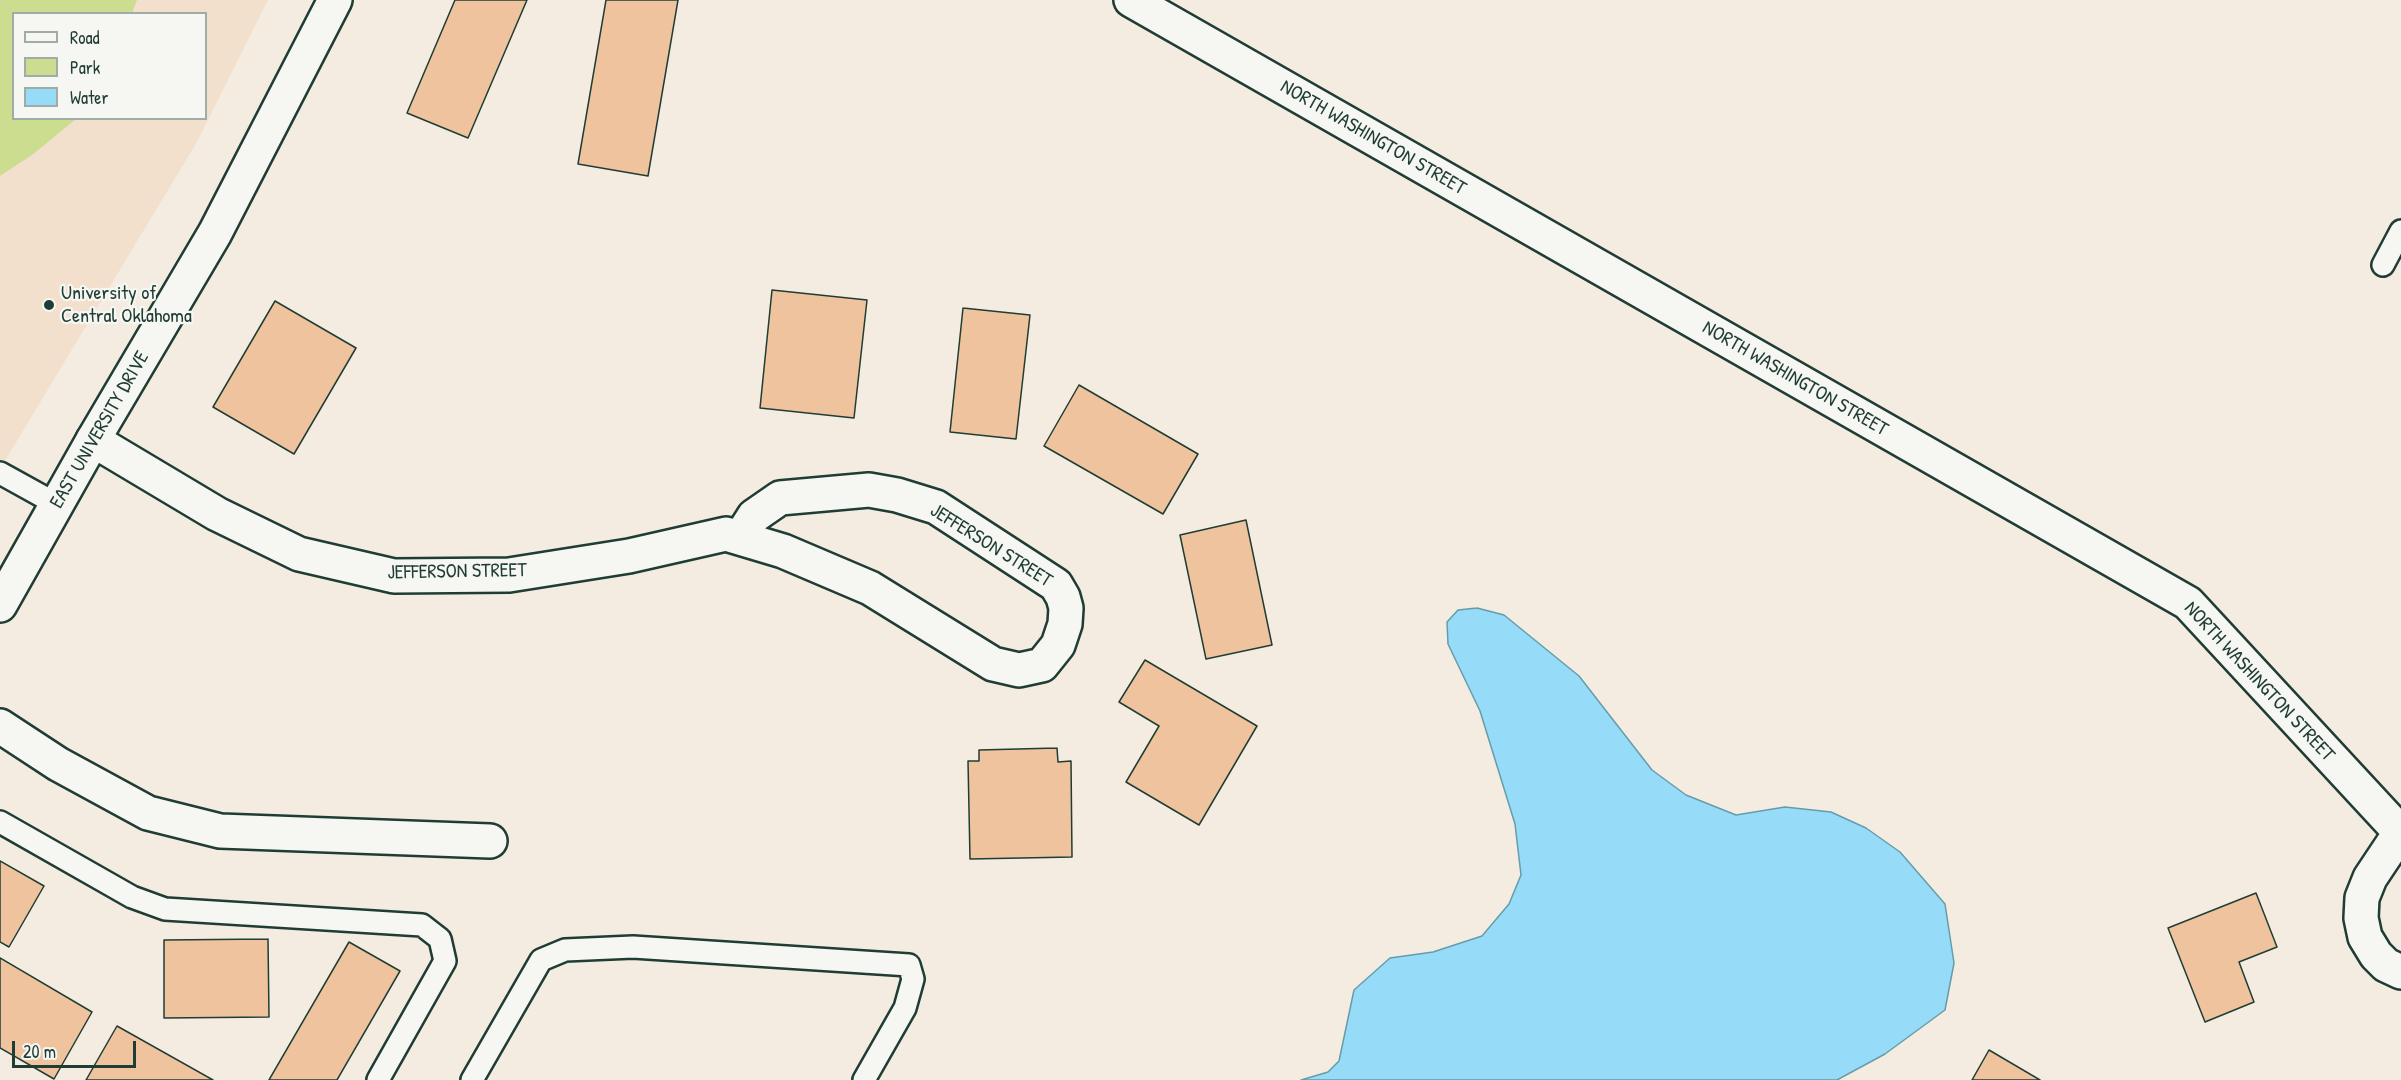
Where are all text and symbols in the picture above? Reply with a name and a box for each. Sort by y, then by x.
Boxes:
legend [12,12,207,120]
text: Road [70,25,100,50]
text: Park [70,55,100,80]
street label: NORTH WASHINGTON STREET [1276,75,1470,201]
text: Water [70,85,108,110]
place label: University of Central Oklahoma [61,282,192,329]
marker: University of Central Oklahoma [42,298,56,312]
street label: NORTH WASHINGTON STREET [1698,316,1892,442]
street label: EAST UNIVERSITY DRIVE [45,347,155,513]
street label: JEFFERSON STREET [926,499,1056,593]
street label: JEFFERSON STREET [387,559,527,585]
street label: NORTH WASHINGTON STREET [2179,597,2339,767]
scale bar [15,1029,140,1067]
text: 20 m [23,1039,56,1064]

